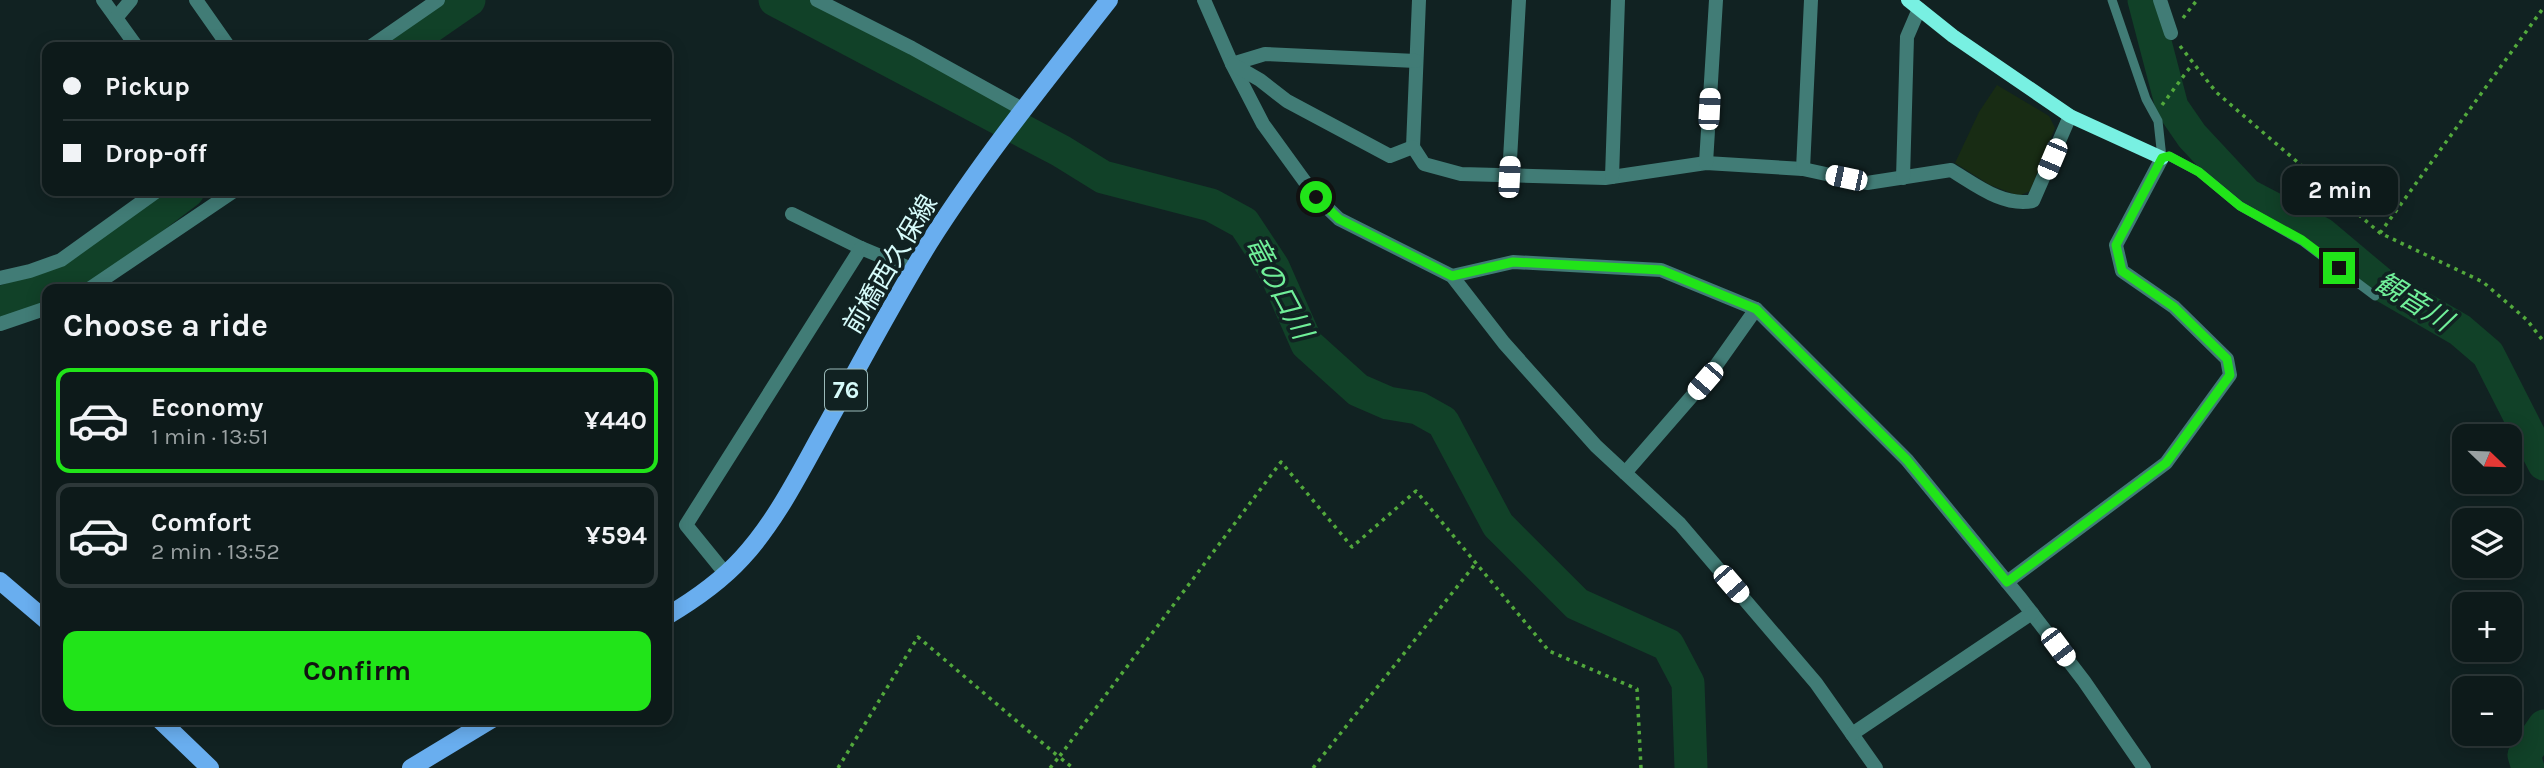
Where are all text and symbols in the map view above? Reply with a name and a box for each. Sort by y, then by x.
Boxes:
text: Pickup [105,71,190,102]
car [1698,87,1721,131]
car [2035,136,2070,182]
text: Drop-off [105,138,207,169]
car [1498,155,1521,199]
car [1824,163,1869,193]
callout: 2 min [2281,166,2397,216]
text: 2 min [2308,177,2372,204]
route start [1300,181,1332,213]
street label: 前橋西久保線 [837,189,944,339]
water label: 竜の口川 [1238,230,1321,347]
route end [2323,252,2355,284]
water label: 観音川 [2369,265,2461,339]
text: Choose a ride [63,307,268,344]
car [1684,358,1727,404]
road number: 76 [825,370,867,410]
icon: car [67,389,130,452]
text: Economy [151,392,263,423]
text: ¥440 [584,405,647,436]
text: 1 min · 13:51 [151,423,268,450]
north arrow [2452,424,2522,494]
map controls [2452,424,2522,746]
icon: car [67,504,130,567]
text: Comfort [151,507,252,538]
button: layers [2452,508,2522,578]
text: ¥594 [585,520,647,551]
text: 2 min · 13:52 [151,538,280,565]
car [1710,561,1753,607]
button: + [2452,592,2522,662]
car [2037,624,2080,670]
button: Confirm [63,631,651,711]
button: − [2452,676,2522,746]

